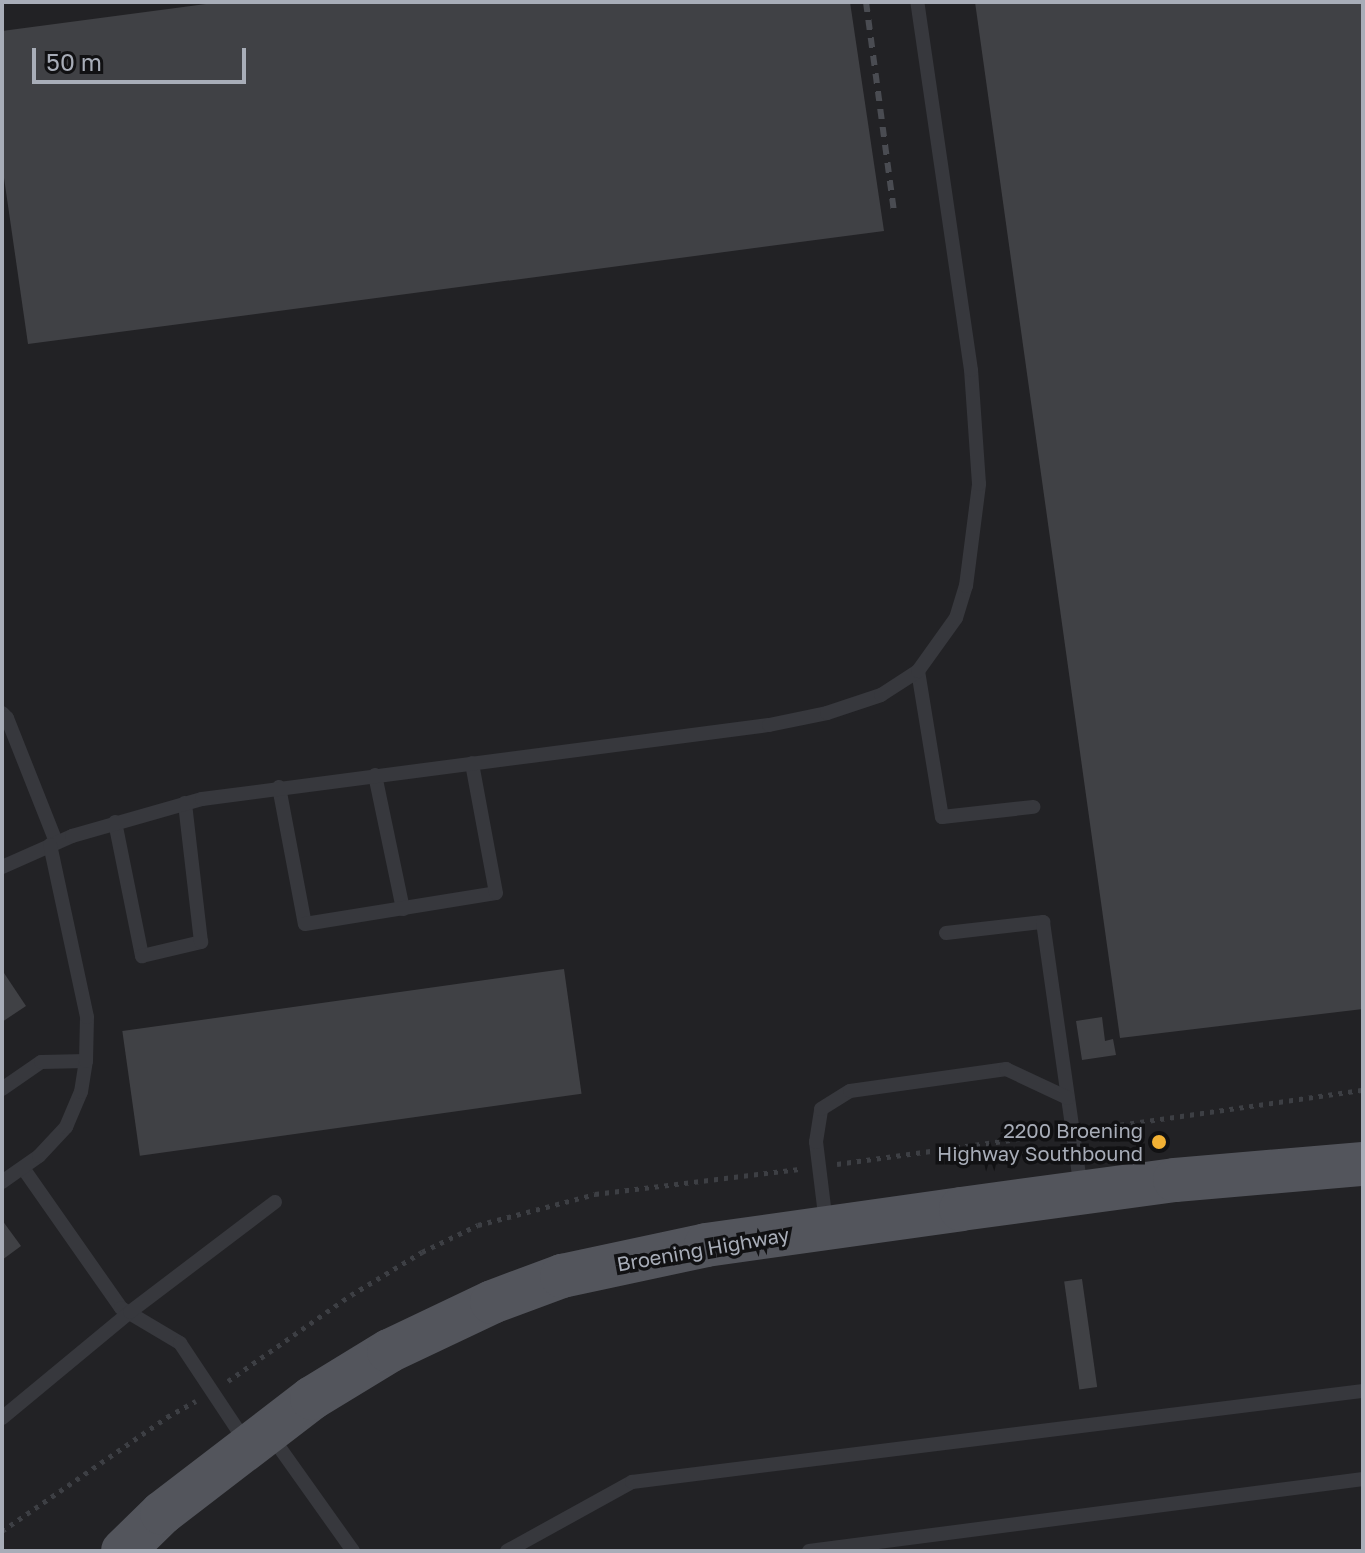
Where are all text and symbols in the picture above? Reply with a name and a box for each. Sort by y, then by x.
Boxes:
scale bar [36,32,250,82]
text: 50 m [46,47,102,76]
place label: 2200 Broening Highway Southbound [937,1118,1143,1165]
marker: 2200 Broening Highway Southbound [1150,1133,1168,1151]
street label: Broening Highway [615,1222,791,1276]

